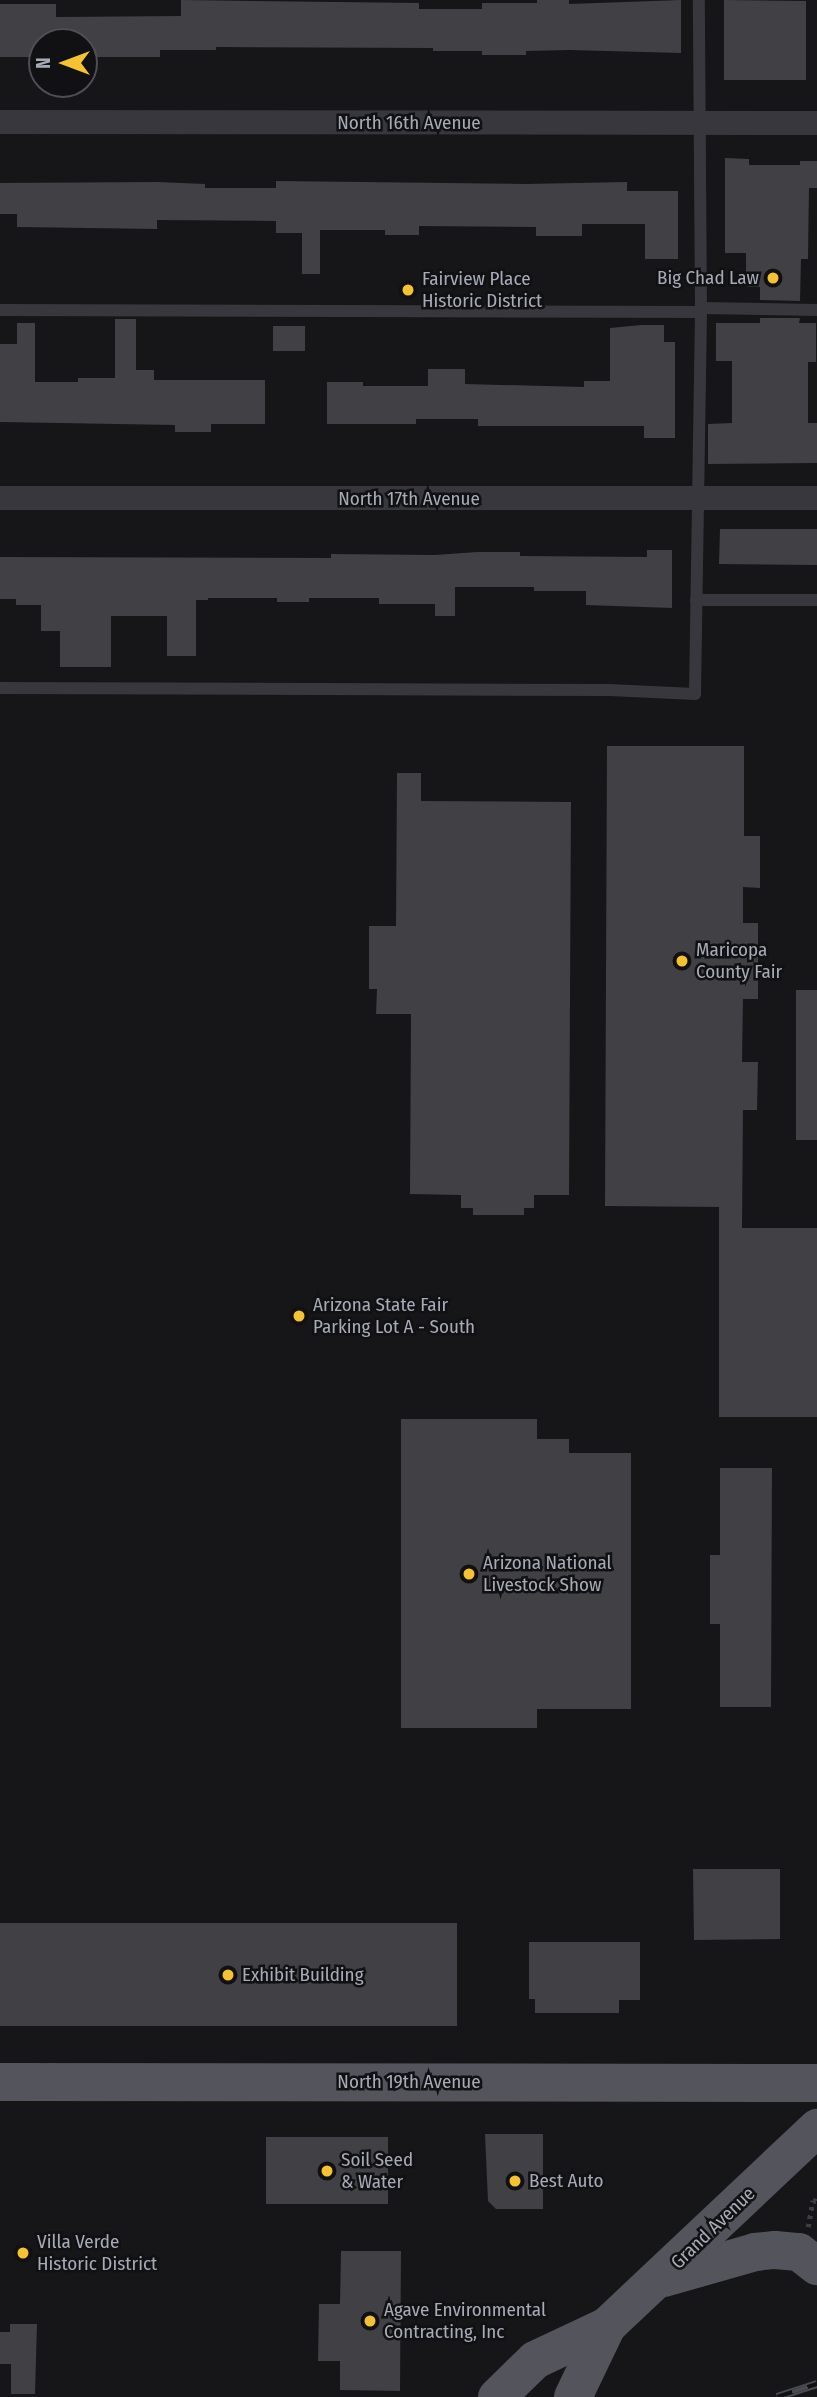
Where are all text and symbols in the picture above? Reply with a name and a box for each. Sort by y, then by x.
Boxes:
north arrow [28,28,98,98]
text: N [32,57,55,69]
street label: North 16th Avenue [337,112,481,134]
place label: Big Chad Law [657,267,759,289]
place label: Fairview Place Historic District [422,268,542,312]
marker: Big Chad Law [765,270,781,286]
marker: Fairview Place Historic District [400,282,416,298]
street label: North 17th Avenue [338,488,480,510]
place label: Maricopa County Fair [696,939,782,983]
marker: Maricopa County Fair [674,953,690,969]
place label: Arizona State Fair Parking Lot A - South [313,1294,475,1338]
marker: Arizona State Fair Parking Lot A - South [291,1308,307,1324]
place label: Arizona National Livestock Show [483,1552,612,1596]
marker: Arizona National Livestock Show [461,1566,477,1582]
place label: Exhibit Building [242,1964,364,1986]
marker: Exhibit Building [220,1967,236,1983]
street label: North 19th Avenue [337,2071,481,2093]
place label: Soil Seed & Water [341,2149,413,2193]
marker: Soil Seed & Water [319,2163,335,2179]
place label: Best Auto [529,2170,603,2192]
marker: Best Auto [507,2173,523,2189]
street label: Grand Avenue [666,2182,760,2274]
place label: Villa Verde Historic District [37,2231,157,2275]
marker: Villa Verde Historic District [15,2245,31,2261]
place label: Agave Environmental Contracting, Inc [384,2299,546,2343]
marker: Agave Environmental Contracting, Inc [362,2313,378,2329]

